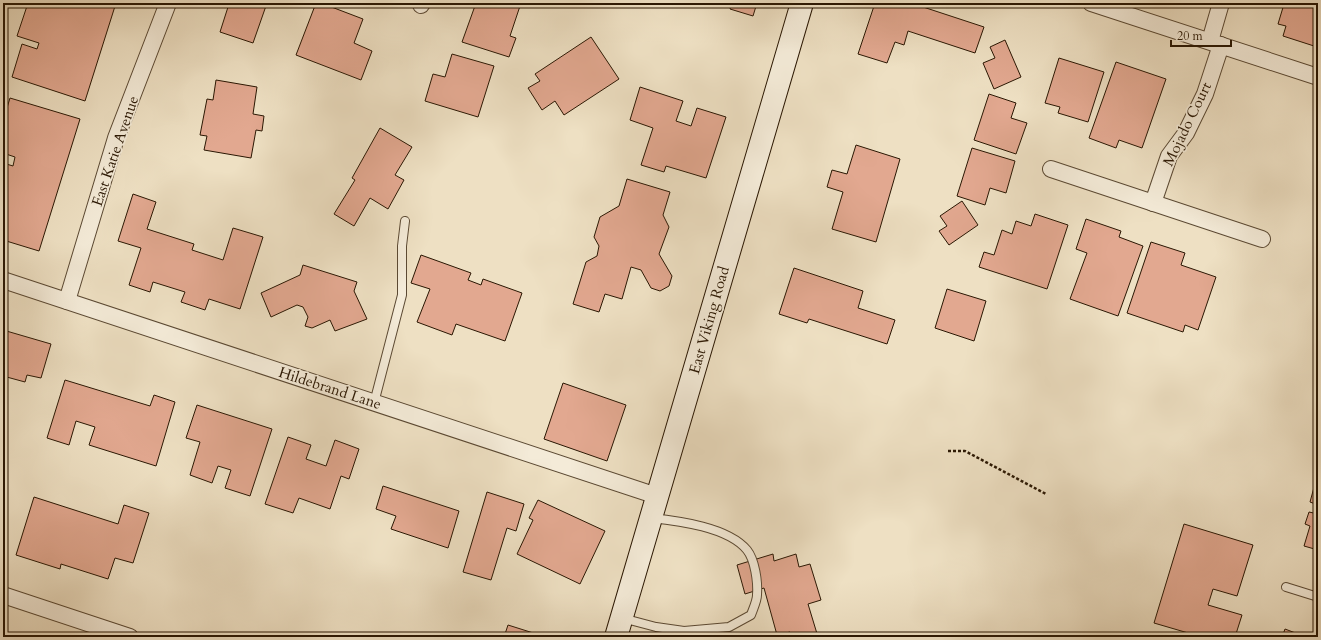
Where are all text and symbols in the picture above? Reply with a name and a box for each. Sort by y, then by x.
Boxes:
scale bar [1171,22,1231,48]
text: 20 m [1177,28,1204,44]
street label: Mojado Court [1158,78,1216,169]
street label: East Katie Avenue [87,93,143,209]
street label: East Viking Road [684,264,734,376]
street label: Hildebrand Lane [276,362,384,414]

